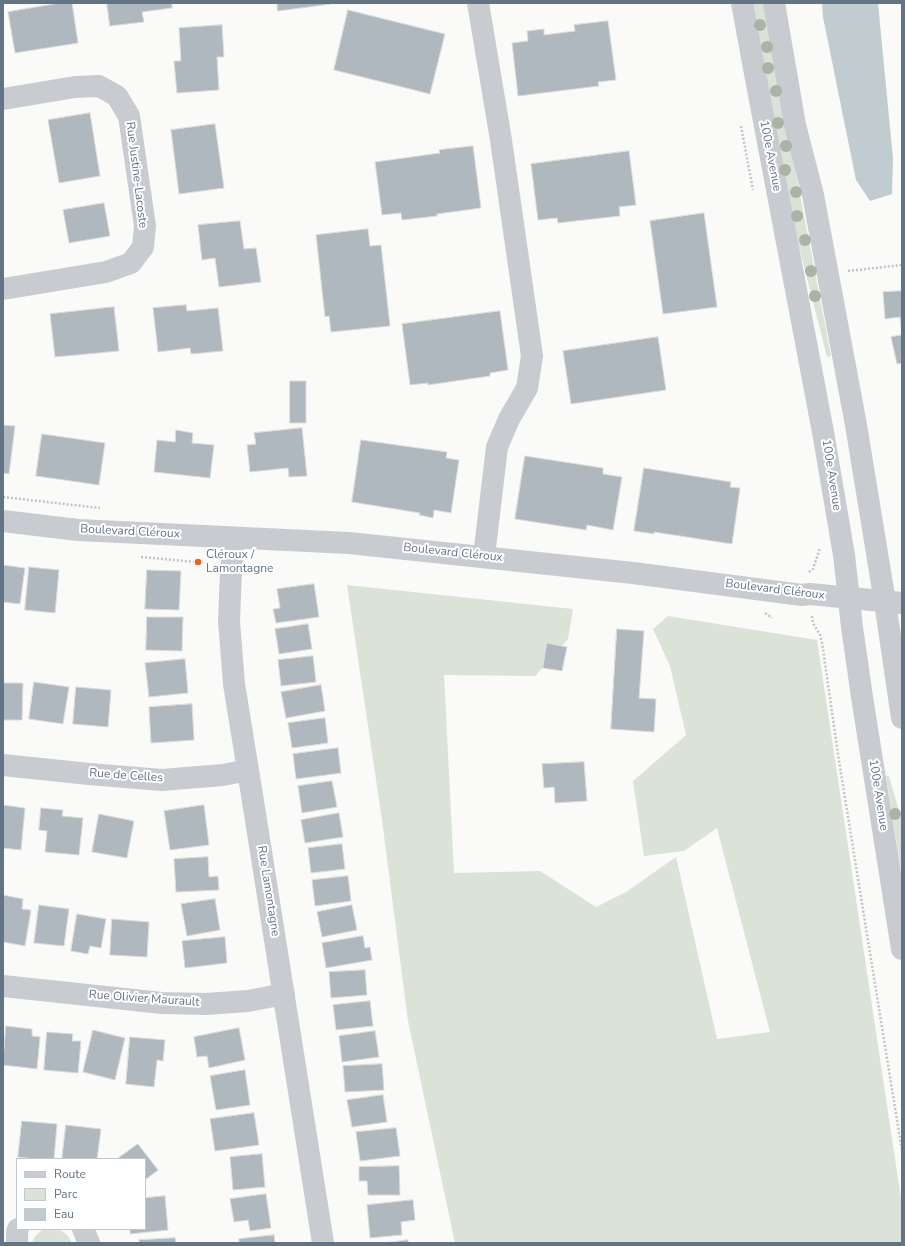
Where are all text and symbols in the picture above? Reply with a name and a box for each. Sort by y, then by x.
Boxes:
street label: 100e Avenue [756,119,784,193]
street label: Rue Justine-Lacoste [122,121,150,229]
street label: 100e Avenue [818,438,844,512]
street label: Boulevard Cléroux [80,522,180,542]
street label: Boulevard Cléroux [403,541,503,565]
place label: Cléroux / Lamontagne [206,548,273,576]
marker: Cléroux / Lamontagne [193,557,203,567]
street label: Boulevard Cléroux [725,577,825,603]
street label: 100e Avenue [865,758,891,832]
street label: Rue de Celles [89,766,163,786]
street label: Rue Lamontagne [254,845,282,937]
street label: Rue Olivier Maurault [88,988,200,1010]
legend [16,1158,146,1230]
text: Route [54,1166,86,1182]
text: Parc [54,1186,77,1202]
text: Eau [54,1206,74,1222]

